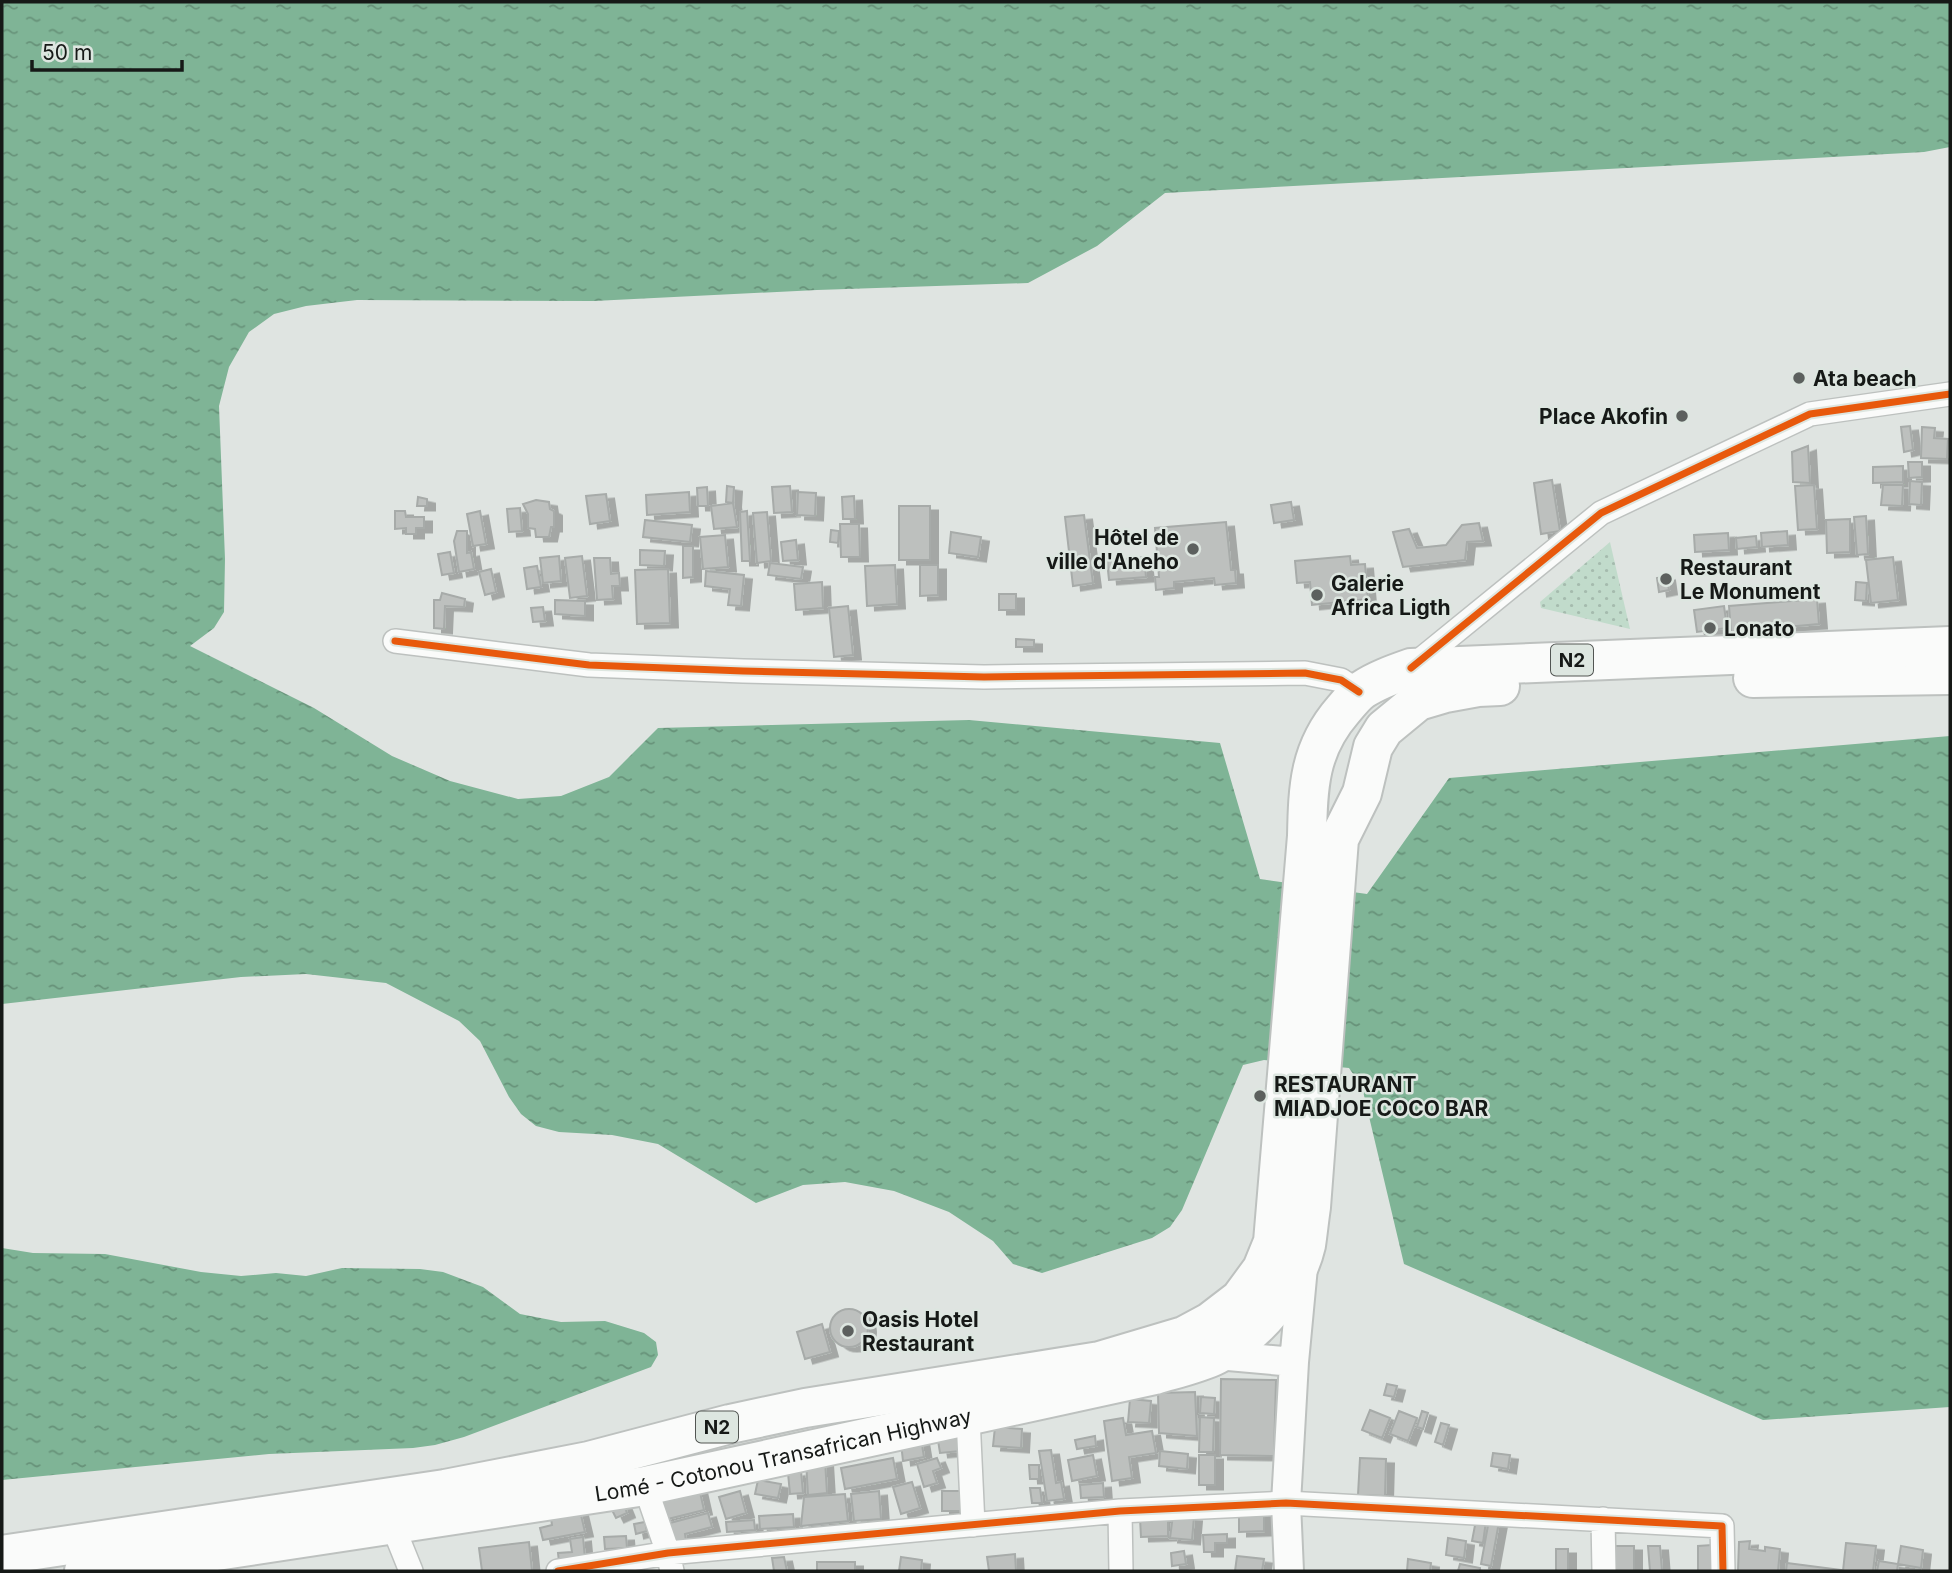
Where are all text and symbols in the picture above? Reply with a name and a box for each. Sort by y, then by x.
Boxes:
scale bar [32,28,182,72]
text: 50 m [42,40,92,65]
place label: Ata beach [1813,366,1917,391]
marker: Ata beach [1791,370,1807,386]
place label: Place Akofin [1539,404,1668,429]
marker: Place Akofin [1674,408,1690,424]
place label: Hôtel de ville d'Aneho [1046,525,1179,574]
marker: Hôtel de ville d'Aneho [1185,541,1201,557]
place label: Restaurant Le Monument [1680,555,1821,604]
place label: Galerie Africa Ligth [1331,571,1451,620]
marker: Restaurant Le Monument [1658,571,1674,587]
marker: Galerie Africa Ligth [1309,587,1325,603]
place label: Lonato [1724,616,1795,641]
marker: Lonato [1702,620,1718,636]
road number: N2 [1551,645,1593,676]
place label: RESTAURANT MIADJOE COCO BAR [1274,1072,1488,1121]
marker: RESTAURANT MIADJOE COCO BAR [1252,1088,1268,1104]
place label: Oasis Hotel Restaurant [862,1307,979,1356]
marker: Oasis Hotel Restaurant [840,1323,856,1339]
street label: Lomé - Cotonou Transafrican Highway [593,1403,974,1506]
road number: N2 [696,1412,738,1442]

